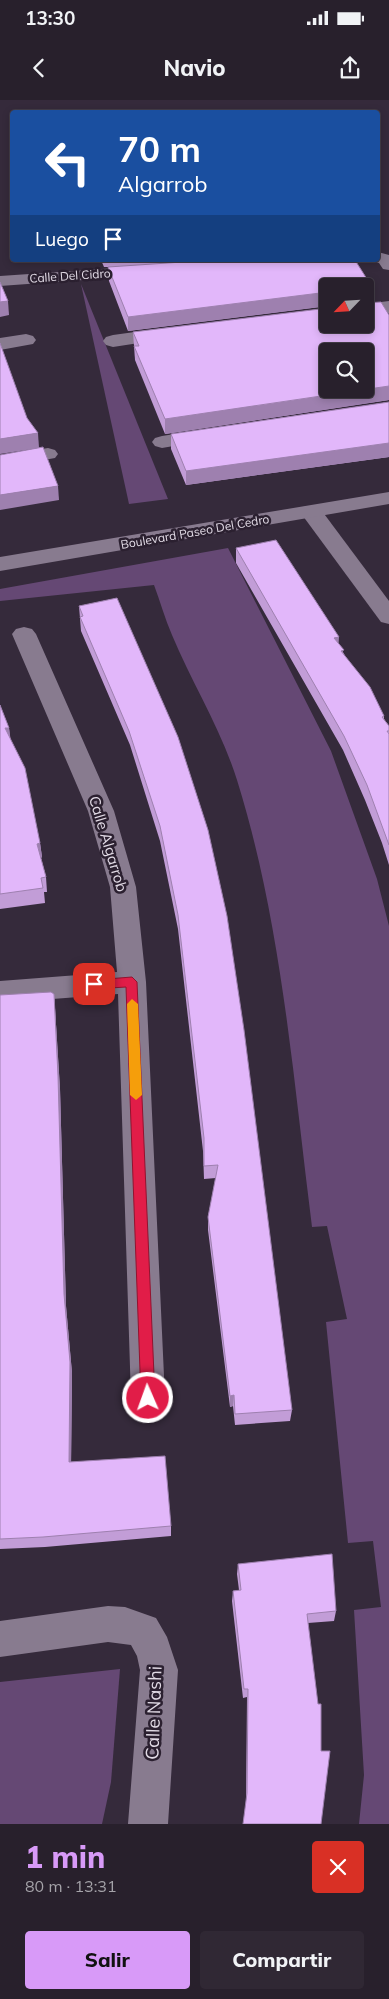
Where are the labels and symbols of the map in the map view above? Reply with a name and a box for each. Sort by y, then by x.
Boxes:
street label: Calle Del Cidro [29,265,111,286]
north arrow [319,278,374,332]
street label: Boulevard Paseo Del Cedro [119,511,271,552]
street label: Calle Algarrob [85,794,132,894]
pin [73,963,115,1005]
position arrow [121,1371,173,1423]
street label: Calle Nashi [140,1666,167,1760]

